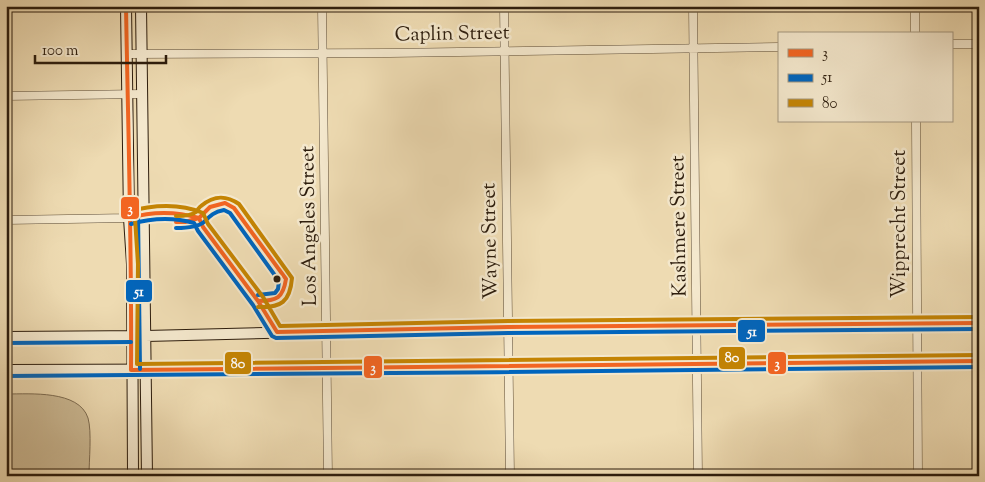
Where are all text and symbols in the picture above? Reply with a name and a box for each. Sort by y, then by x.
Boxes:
street label: Caplin Street [394,19,510,50]
scale bar [35,32,166,64]
legend [778,32,952,122]
text: 100 m [42,41,79,62]
text: 3 [822,44,828,65]
text: 51 [821,68,832,89]
text: 80 [822,94,838,115]
street label: Los Angeles Street [294,145,326,306]
street label: Wipprecht Street [886,150,915,298]
street label: Kashmere Street [664,155,696,297]
street label: Wayne Street [475,182,507,300]
line badge: 3 [120,196,140,220]
text: 3 [127,200,133,220]
unlabelled marker [272,274,282,284]
line badge: 51 [125,279,153,303]
text: 51 [133,283,144,303]
line badge: 51 [737,319,766,343]
text: 51 [746,323,757,343]
line badge: 80 [718,346,746,370]
text: 80 [725,349,740,369]
line badge: 80 [224,351,252,375]
line badge: 3 [767,351,787,375]
text: 80 [231,355,246,375]
line badge: 3 [363,355,383,379]
text: 3 [774,355,780,375]
text: 3 [370,359,376,379]

